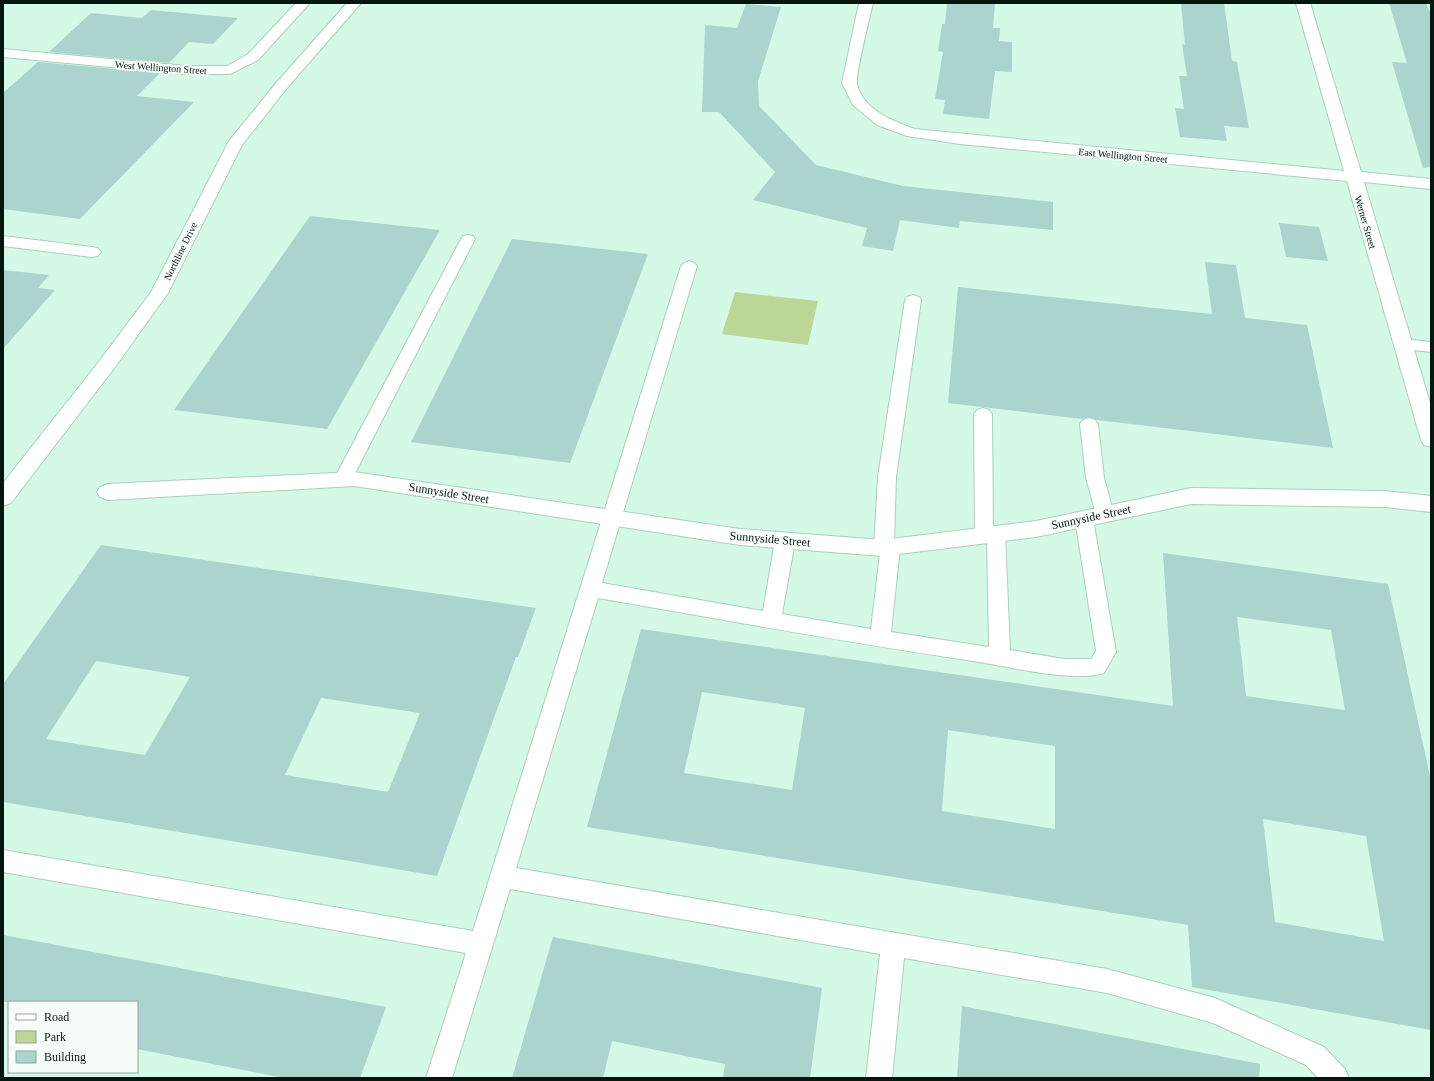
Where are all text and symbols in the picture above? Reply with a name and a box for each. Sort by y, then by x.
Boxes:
street label: West Wellington Street [115,59,207,76]
street label: East Wellington Street [1078,146,1168,165]
street label: Werner Street [1353,194,1378,250]
street label: Northline Drive [162,220,200,282]
street label: Sunnyside Street [408,480,491,506]
street label: Sunnyside Street [1050,502,1133,532]
street label: Sunnyside Street [729,528,812,550]
legend [8,1001,138,1073]
text: Road [44,1010,69,1024]
text: Park [44,1030,66,1044]
text: Building [44,1050,86,1064]

